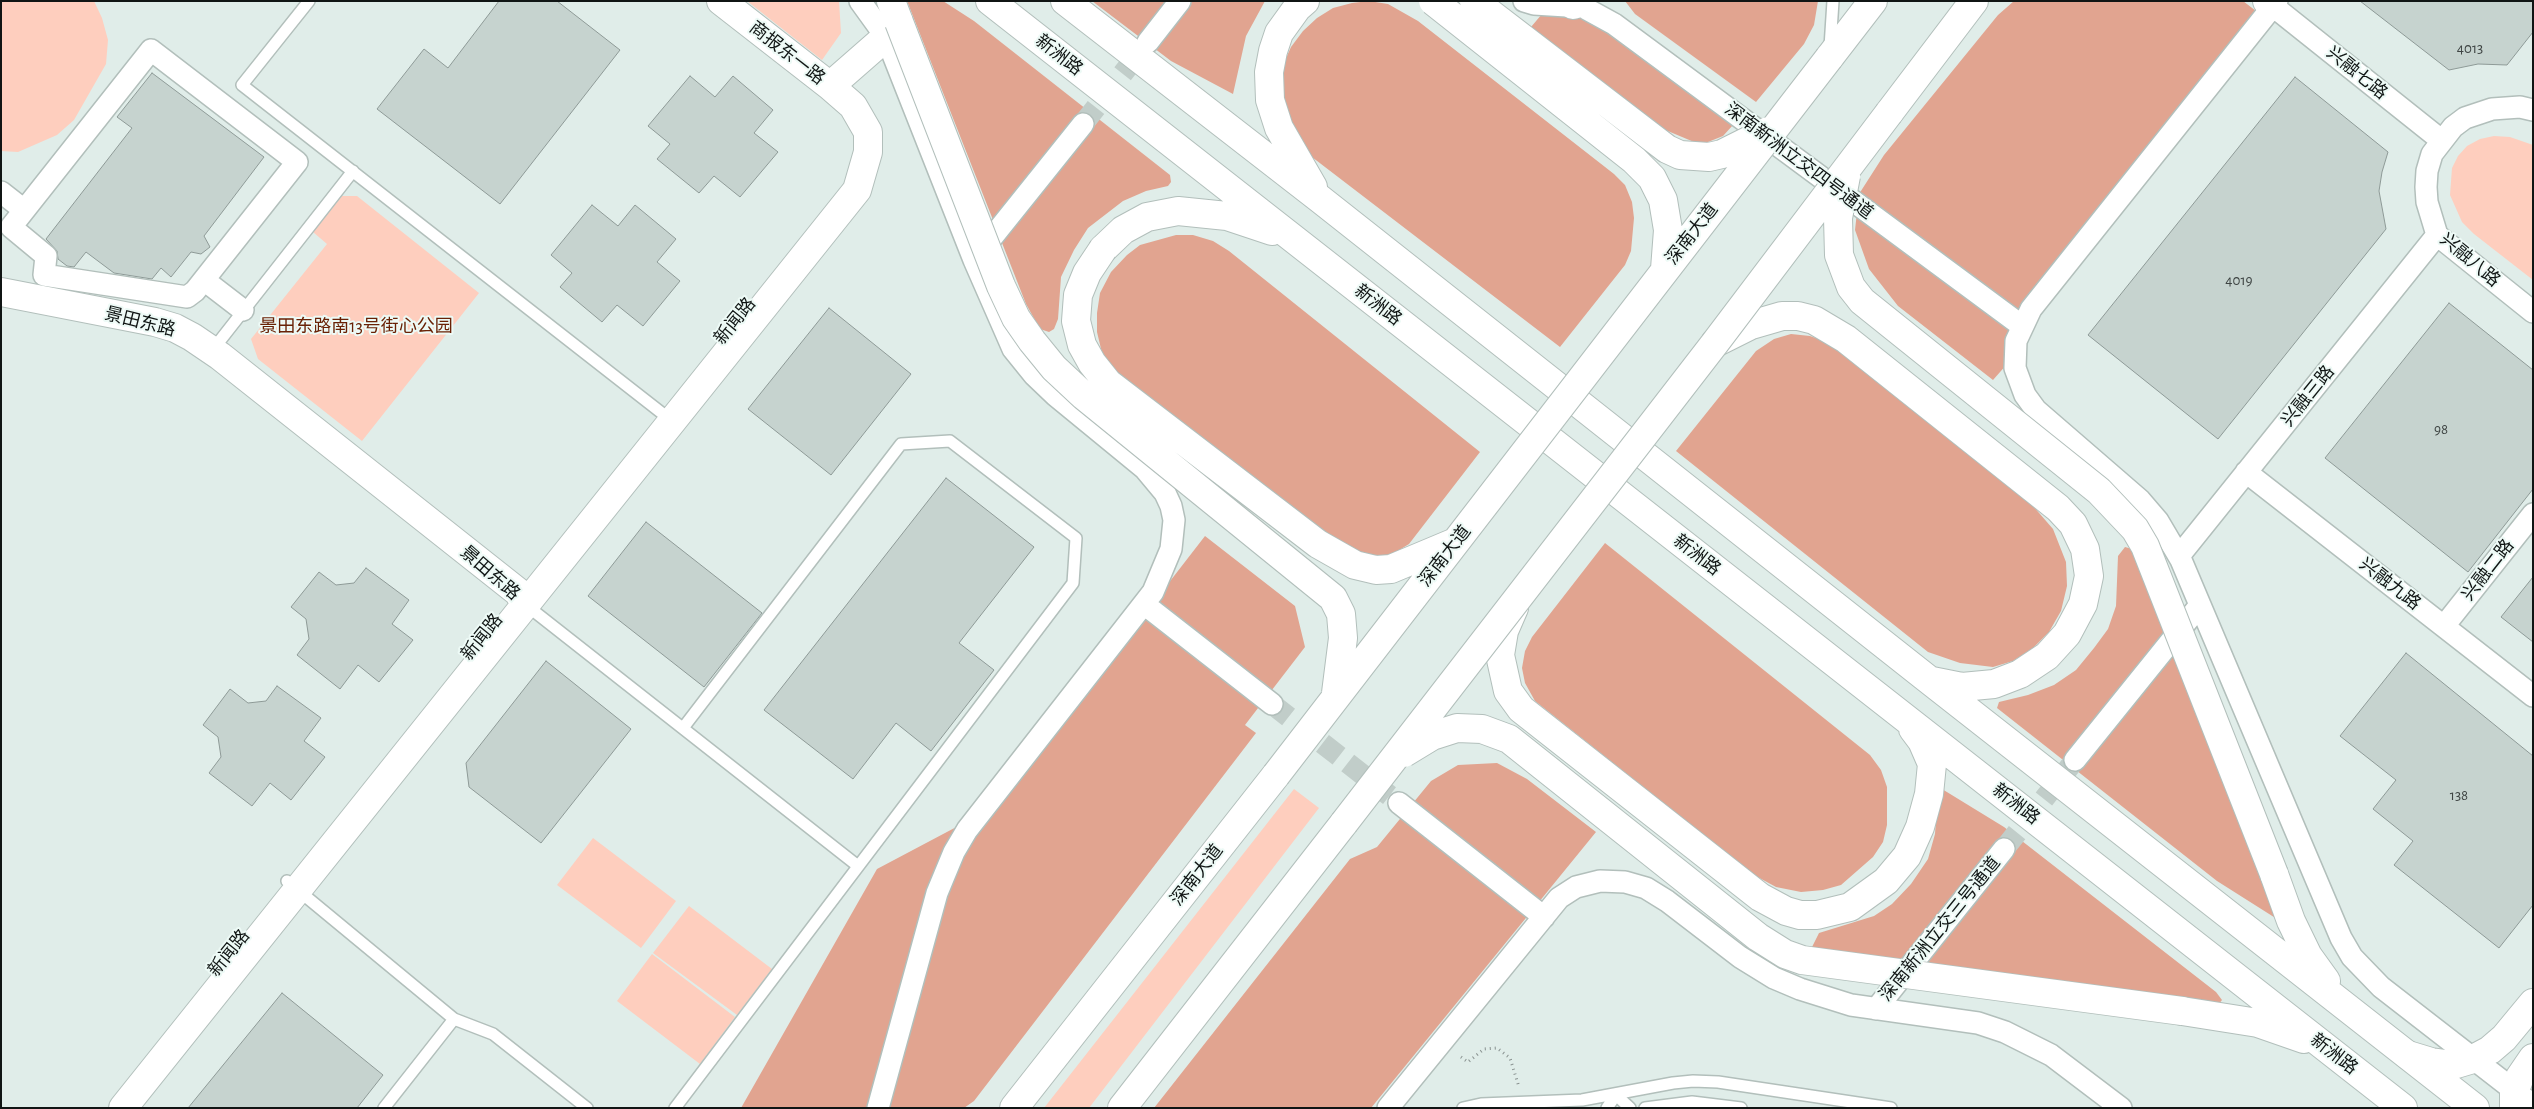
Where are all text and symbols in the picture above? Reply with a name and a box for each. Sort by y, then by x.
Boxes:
street label: 商报东一路 [745,17,829,89]
street label: 新洲路 [1031,30,1087,80]
house number: 4013 [2457,39,2483,57]
street label: 兴融七路 [2322,42,2392,104]
street label: 深南新洲立交四号通道 [1721,98,1877,224]
street label: 深南大道 [1661,199,1723,269]
street label: 兴融八路 [2435,229,2505,291]
house number: 4019 [2225,271,2253,289]
street label: 新洲路 [1350,280,1406,330]
street label: 新闻路 [710,293,760,349]
street label: 景田东路 [102,303,178,341]
park label: 景田东路南13号街心公园 [259,316,453,338]
street label: 兴融三路 [2277,361,2339,431]
house number: 98 [2434,420,2448,438]
street label: 深南大道 [1414,521,1476,591]
street label: 新洲路 [1669,530,1725,580]
street label: 兴融二路 [2457,535,2519,605]
street label: 景田东路 [456,541,524,605]
street label: 兴融九路 [2355,553,2425,615]
street label: 新闻路 [457,609,507,665]
street label: 新洲路 [1988,779,2044,829]
house number: 138 [2450,786,2468,804]
street label: 深南大道 [1166,840,1228,910]
street label: 深南新洲立交三号通道 [1875,852,2005,1006]
street label: 新闻路 [204,925,254,981]
street label: 新洲路 [2306,1029,2362,1079]

